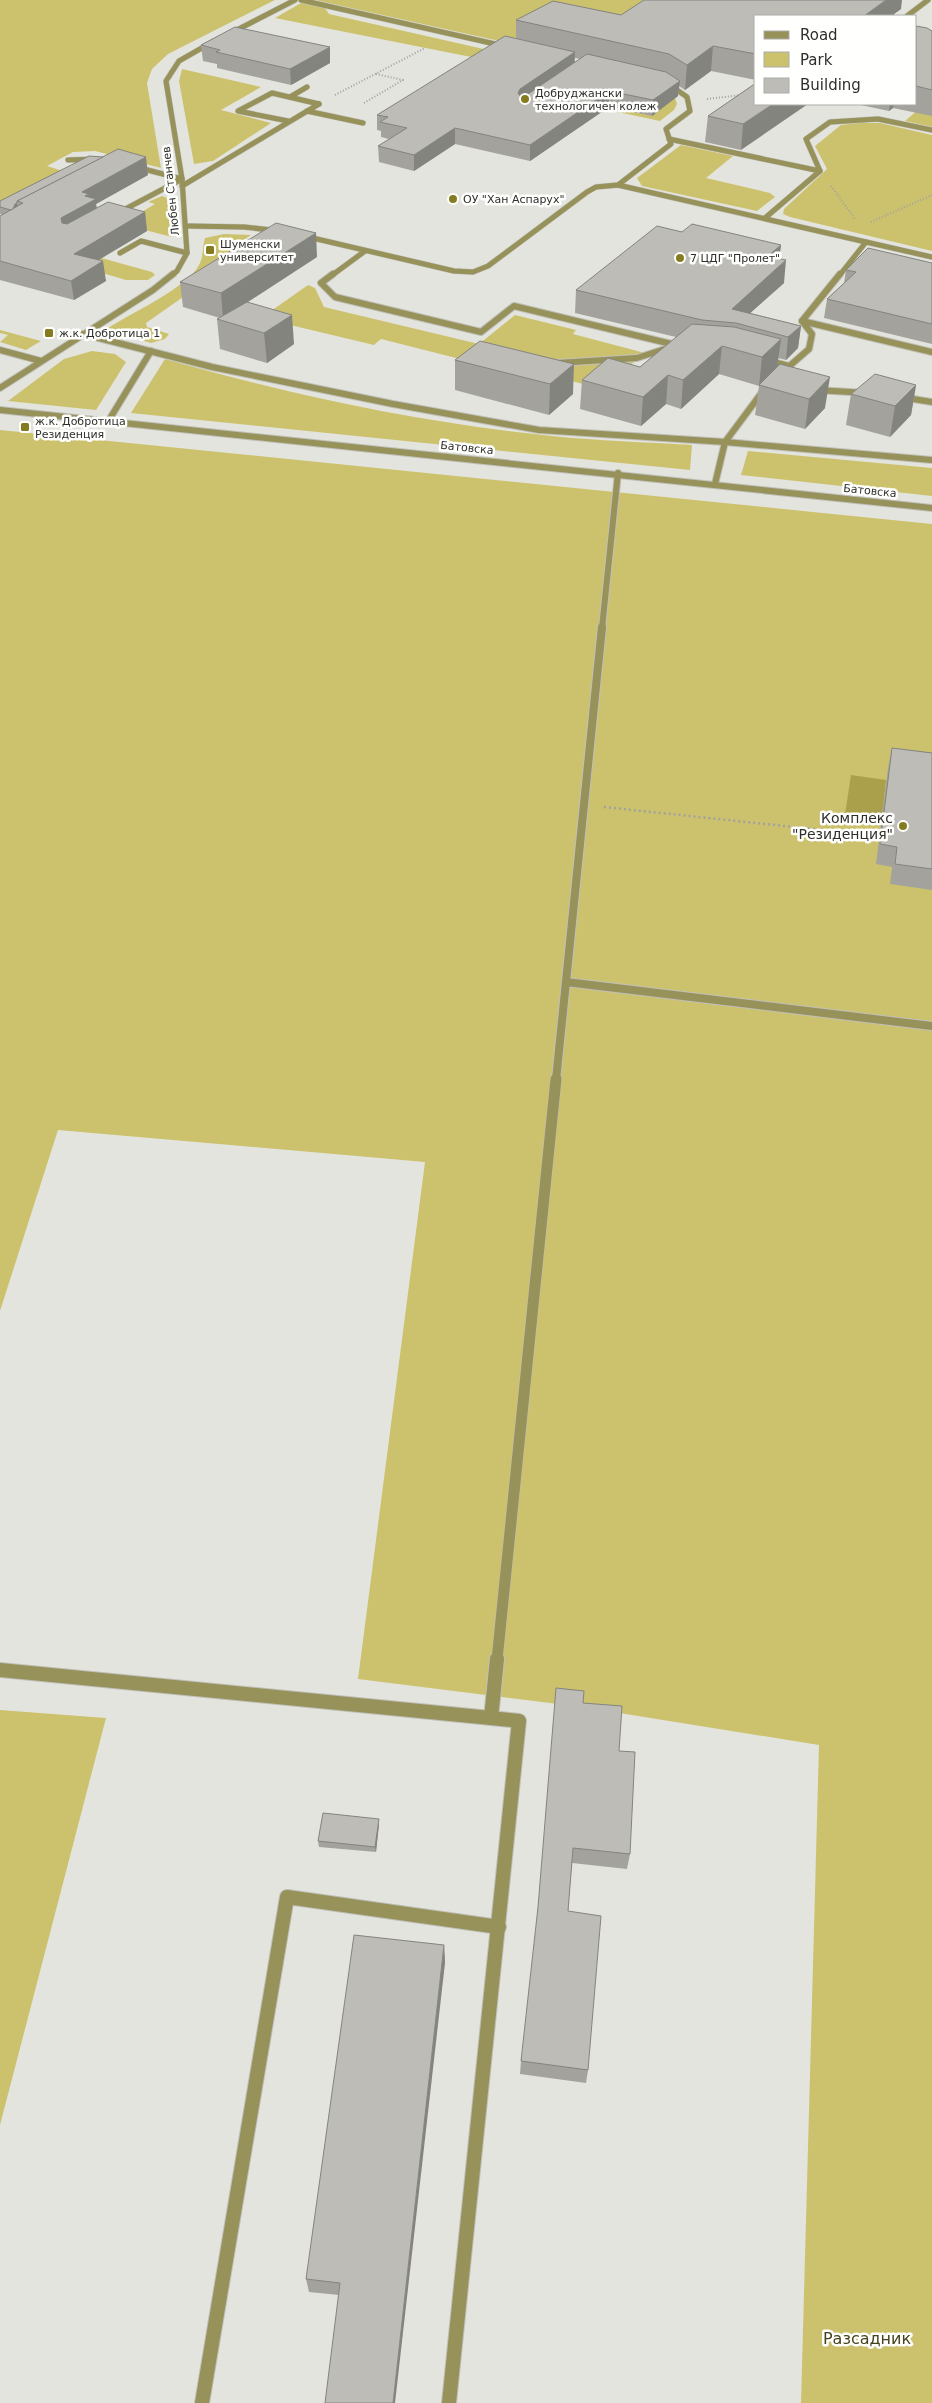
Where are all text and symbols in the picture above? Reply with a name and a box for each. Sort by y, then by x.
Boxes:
legend [754,15,917,105]
text: Road [800,26,838,44]
text: Park [800,51,833,69]
text: Building [800,76,861,94]
place label: Добруджански технологичен колеж [535,87,656,113]
marker: Добруджански технологичен колеж [519,93,531,105]
street label: Любен Станчев [160,146,182,236]
marker: ОУ "Хан Аспарух" [447,193,459,205]
place label: ОУ "Хан Аспарух" [463,193,564,206]
place label: Шуменски университет [220,238,294,264]
marker: Шуменски университет [204,244,216,256]
marker: 7 ЦДГ "Пролет" [674,252,686,264]
place label: 7 ЦДГ "Пролет" [690,252,780,265]
marker: ж.к. Добротица 1 [43,327,55,339]
place label: ж.к. Добротица 1 [59,327,160,340]
place label: ж.к. Добротица Резиденция [35,415,126,441]
marker: ж.к. Добротица Резиденция [19,421,31,433]
street label: Батовска [440,439,494,457]
street label: Батовска [843,482,897,500]
place label: Комплекс "Резиденция" [792,810,893,842]
marker: Комплекс "Резиденция" [897,820,909,832]
park label: Разсадник [823,2329,911,2348]

